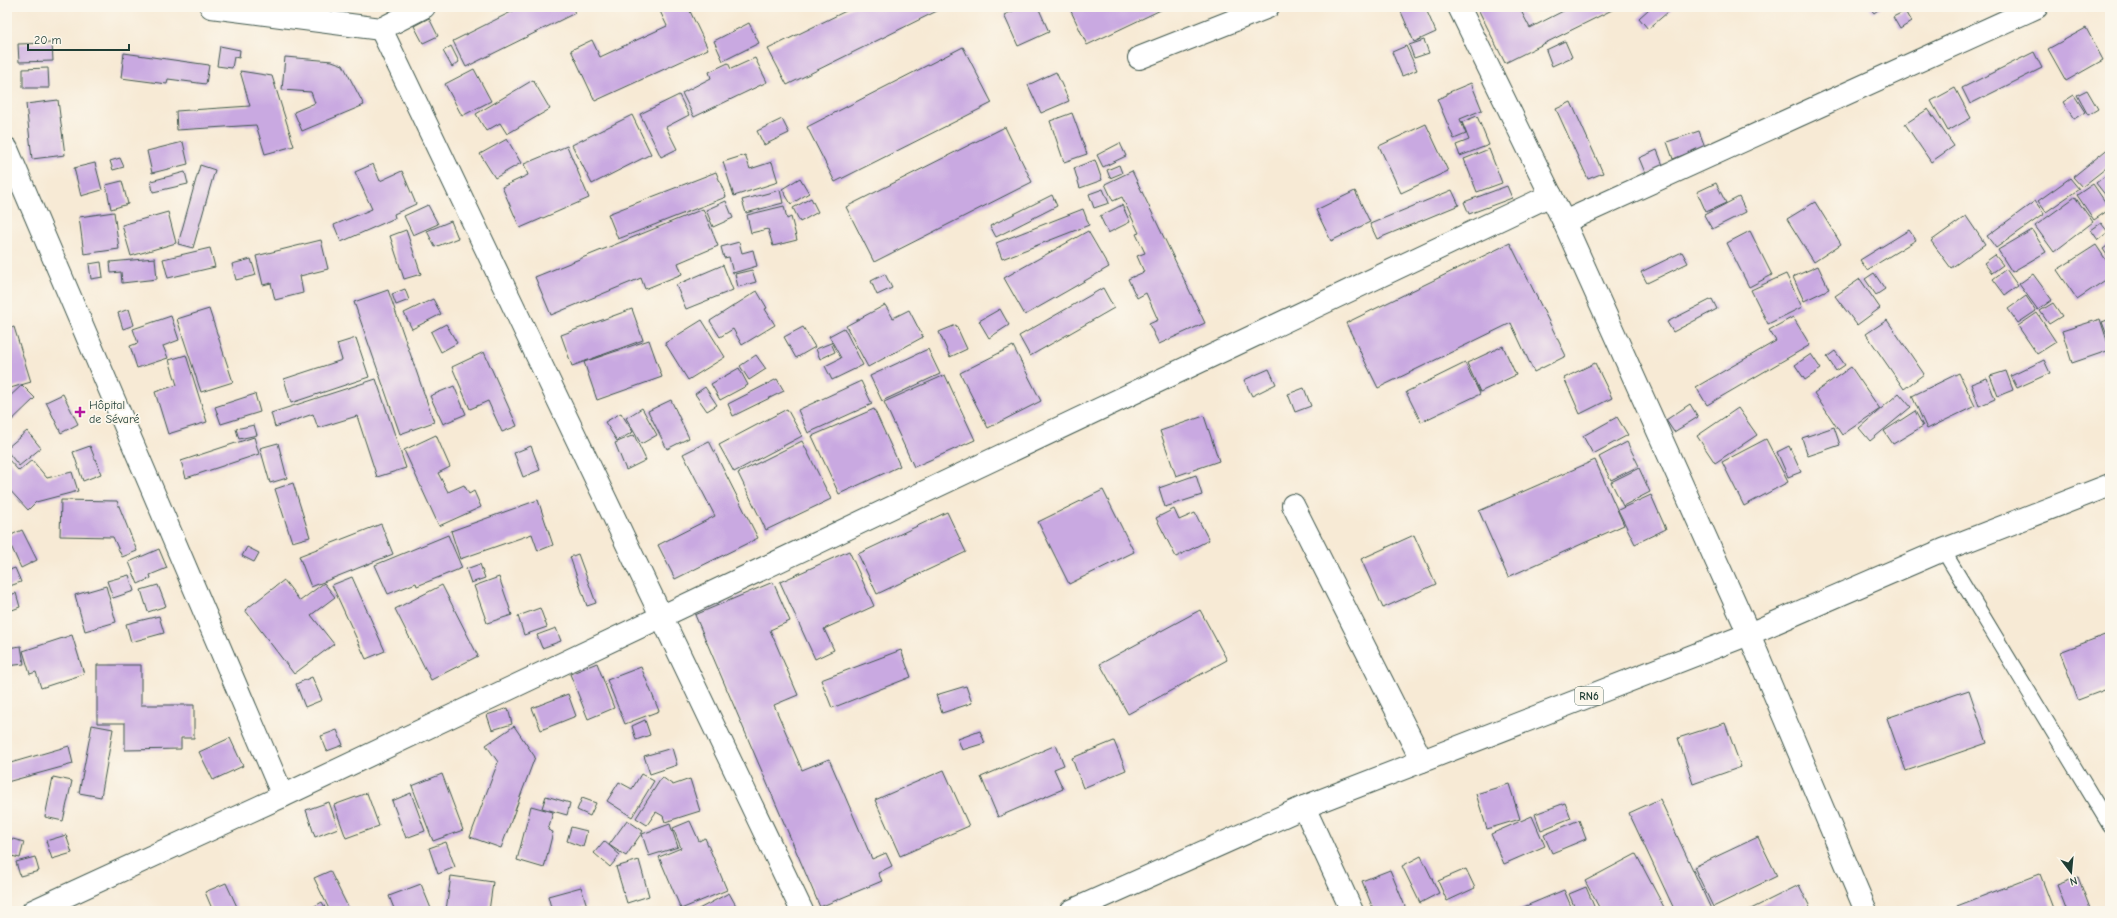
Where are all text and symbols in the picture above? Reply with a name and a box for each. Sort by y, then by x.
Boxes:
scale bar [28,26,129,52]
text: 20 m [34,33,62,47]
place label: Hôpital de Sévaré [89,398,139,426]
marker: Hôpital de Sévaré [74,406,86,418]
road number: RN6 [1575,687,1603,705]
north arrow [2051,852,2091,892]
text: N [2068,874,2079,888]

